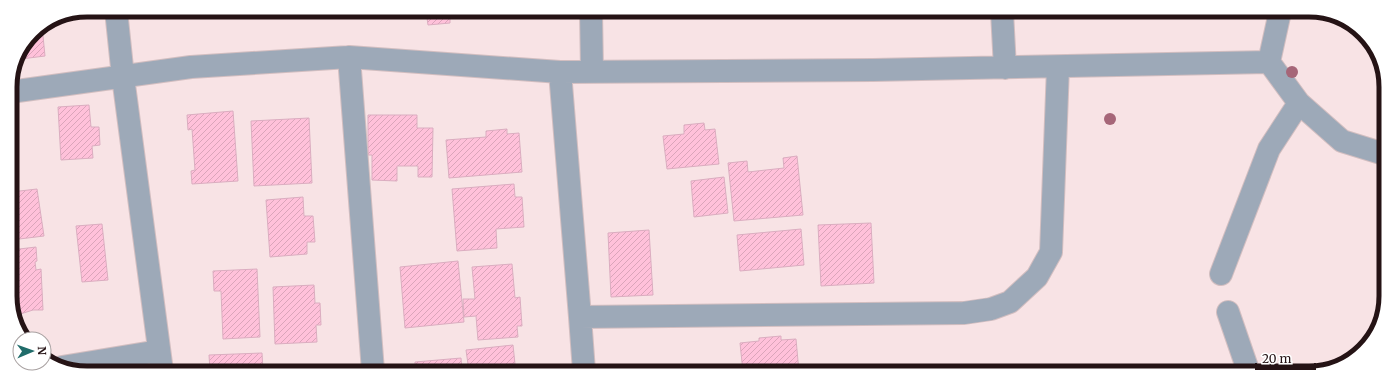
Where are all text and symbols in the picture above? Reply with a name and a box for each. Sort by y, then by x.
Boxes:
north arrow [12,331,52,371]
scale bar [1256,345,1315,371]
text: N [35,346,49,356]
text: 20 m [1262,351,1291,366]

